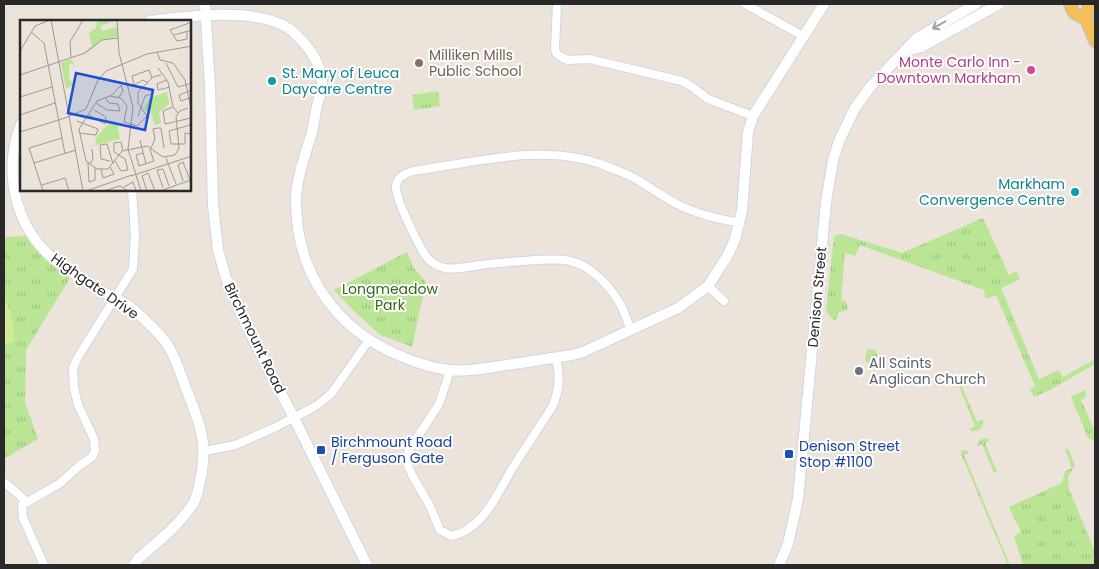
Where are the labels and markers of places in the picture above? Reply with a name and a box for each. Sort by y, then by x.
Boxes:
place label: Milliken Mills Public School [429,45,522,81]
place label: Monte Carlo Inn - Downtown Markham [877,52,1021,88]
marker: Milliken Mills Public School [413,57,425,69]
place label: St. Mary of Leuca Daycare Centre [282,63,399,99]
marker: Monte Carlo Inn - Downtown Markham [1025,64,1037,76]
marker: St. Mary of Leuca Daycare Centre [266,75,278,87]
place label: Markham Convergence Centre [919,174,1065,210]
marker: Markham Convergence Centre [1069,186,1081,198]
place label: All Saints Anglican Church [869,353,986,389]
marker: All Saints Anglican Church [853,365,865,377]
place label: Birchmount Road / Ferguson Gate [331,432,452,468]
place label: Denison Street Stop #1100 [799,436,900,472]
marker: Birchmount Road / Ferguson Gate [315,444,327,456]
marker: Denison Street Stop #1100 [783,448,795,460]

